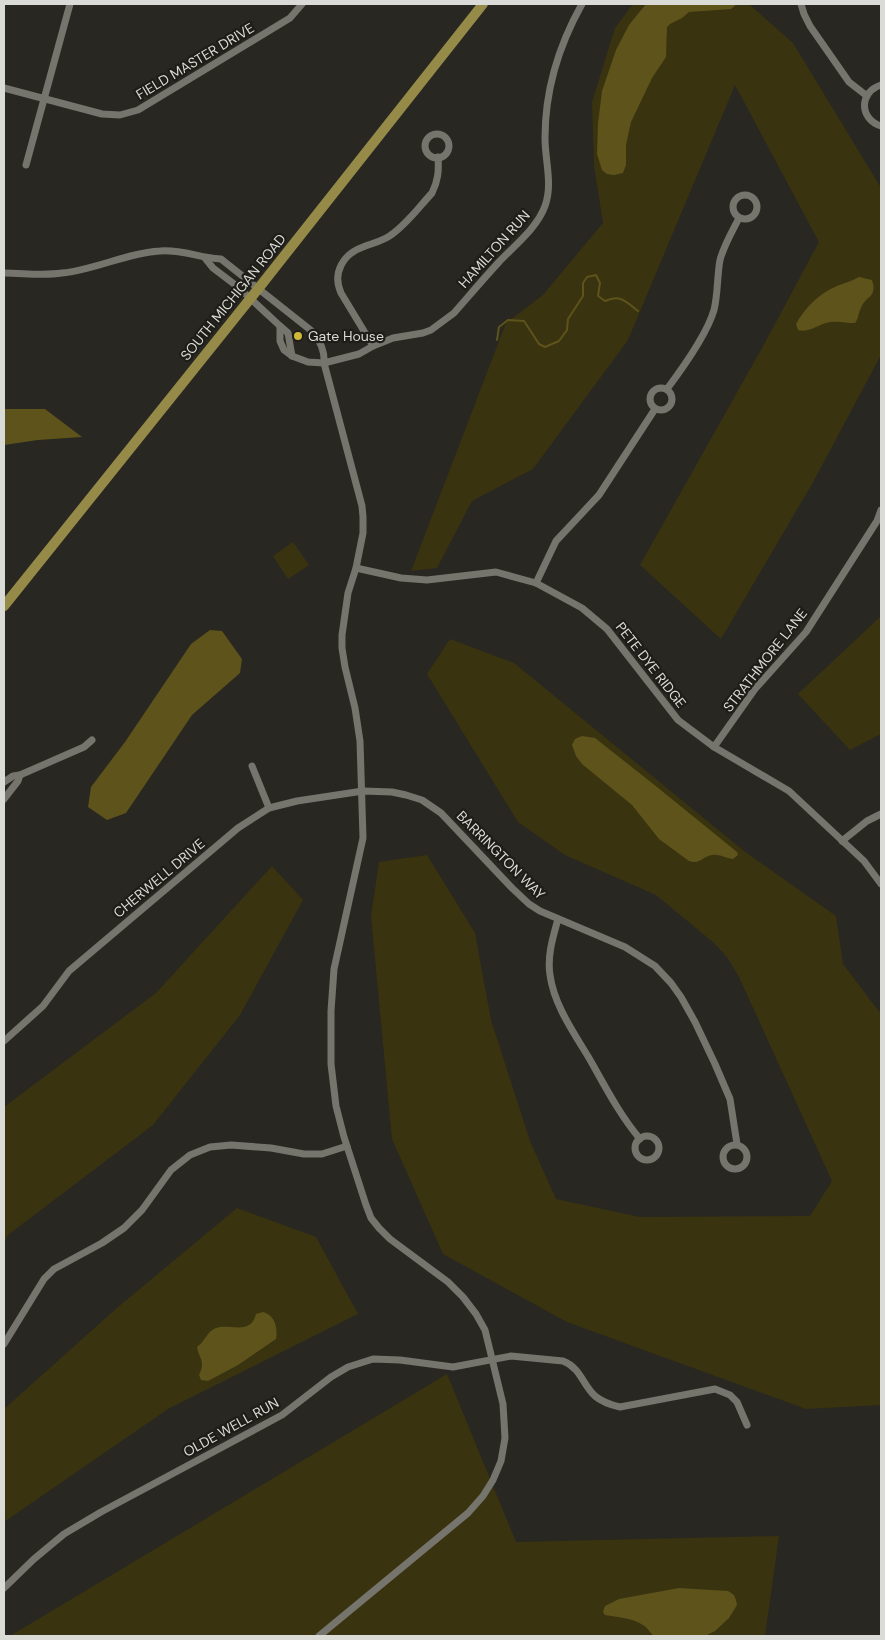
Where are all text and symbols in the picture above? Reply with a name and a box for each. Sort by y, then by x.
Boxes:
street label: FIELD MASTER DRIVE [133,19,257,103]
street label: HAMILTON RUN [454,206,534,292]
street label: SOUTH MICHIGAN ROAD [176,230,290,364]
place label: Gate House [308,327,384,345]
marker: Gate House [292,330,304,342]
street label: STRATHMORE LANE [719,605,811,715]
street label: PETE DYE RIDGE [612,618,690,712]
street label: BARRINGTON WAY [453,807,549,903]
street label: CHERWELL DRIVE [110,834,209,922]
street label: OLDE WELL RUN [180,1393,282,1461]

